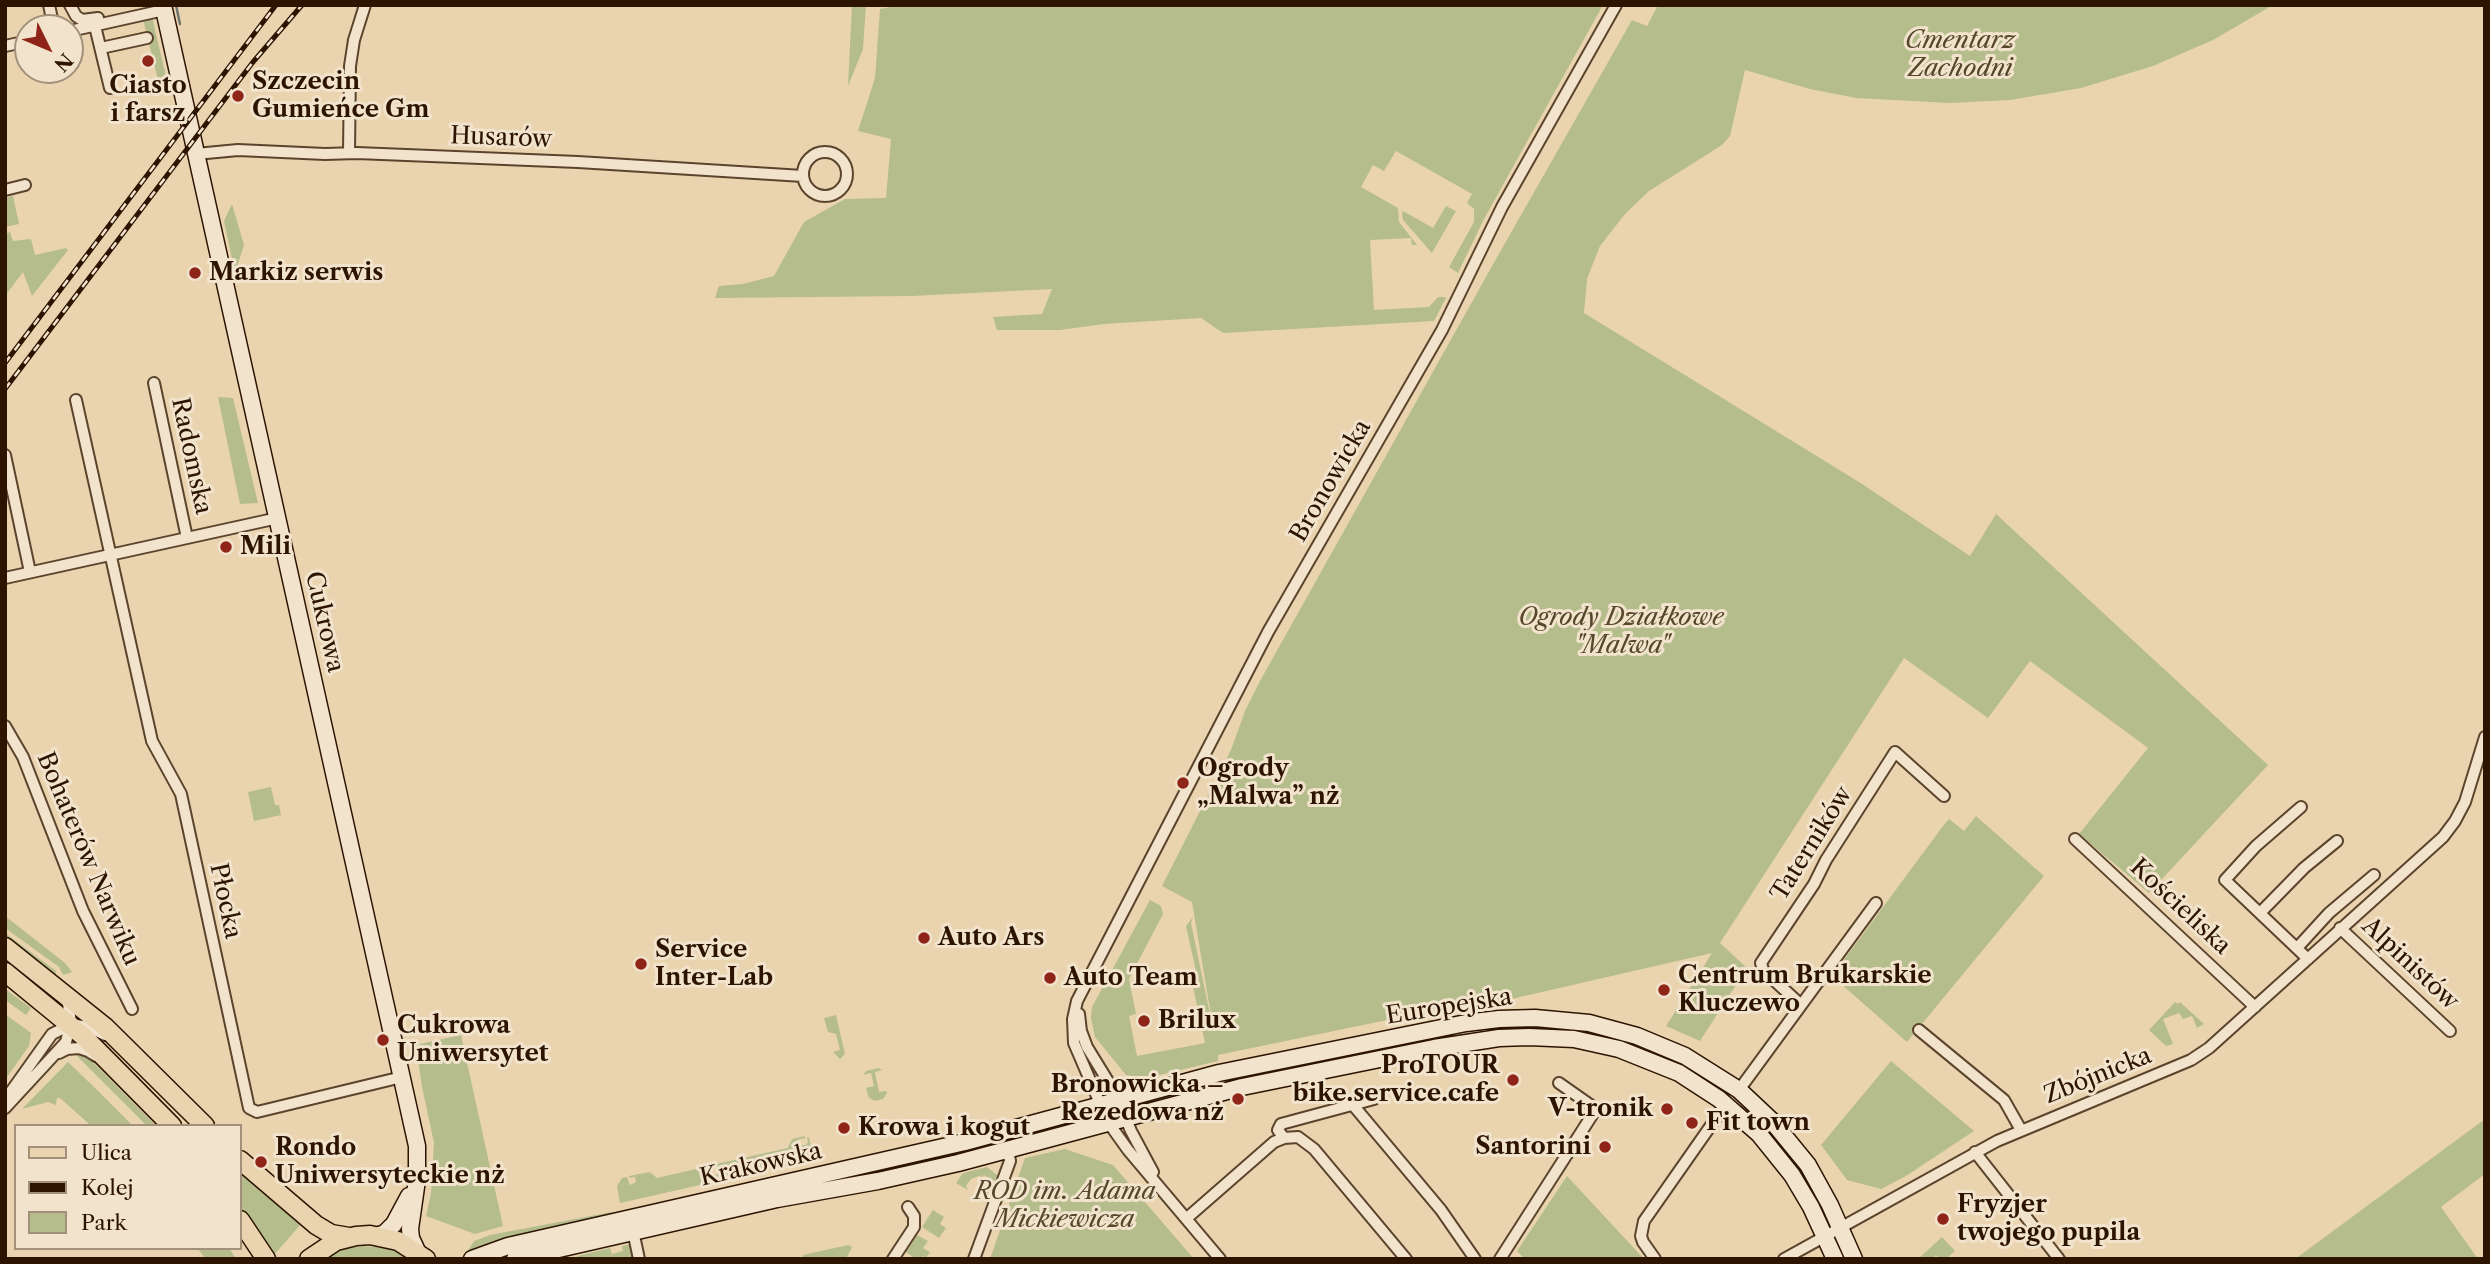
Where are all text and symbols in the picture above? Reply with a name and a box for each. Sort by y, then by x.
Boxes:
north arrow [14,14,84,84]
park label: Cmentarz Zachodni [1905,27,2015,83]
text: N [49,48,77,76]
marker: Ciasto i farsz [140,53,156,69]
place label: Szczecin Gumieńce Gm [252,68,429,124]
place label: Ciasto i farsz [109,72,187,128]
marker: Szczecin Gumieńce Gm [230,88,246,104]
street label: Husarów [450,122,552,154]
place label: Markiz serwis [209,259,383,287]
marker: Markiz serwis [187,265,203,281]
street label: Radomska [165,395,217,517]
street label: Bronowicka [1285,415,1377,547]
place label: Mili [240,533,291,561]
marker: Mili [218,539,234,555]
street label: Cukrowa [298,569,350,675]
park label: Ogrody Działkowe "Malwa" [1518,604,1724,660]
street label: Bohaterów Narwiku [30,748,146,970]
place label: Ogrody „Malwa” nż [1197,755,1340,811]
marker: Ogrody „Malwa” nż [1175,775,1191,791]
street label: Taterników [1765,781,1859,907]
street label: Kościeliska [2124,853,2236,961]
street label: Płocka [203,861,247,941]
street label: Alpinistów [2356,912,2464,1016]
place label: Auto Ars [938,924,1044,952]
marker: Auto Ars [916,930,932,946]
place label: Service Inter-Lab [655,936,773,992]
marker: Service Inter-Lab [633,956,649,972]
place label: Centrum Brukarskie Kluczewo [1678,962,1932,1018]
place label: Auto Team [1064,964,1198,992]
marker: Auto Team [1042,970,1058,986]
marker: Centrum Brukarskie Kluczewo [1656,982,1672,998]
street label: Europejska [1384,983,1514,1031]
place label: Brilux [1158,1007,1236,1035]
place label: Cukrowa Uniwersytet [397,1012,548,1068]
marker: Brilux [1136,1013,1152,1029]
marker: Cukrowa Uniwersytet [375,1032,391,1048]
street label: Zbójnicka [2040,1041,2156,1111]
place label: ProTOUR bike.service.cafe [1293,1052,1499,1108]
place label: Bronowicka – Rezedowa nż [1051,1071,1224,1127]
marker: ProTOUR bike.service.cafe [1505,1072,1521,1088]
marker: Bronowicka – Rezedowa nż [1230,1091,1246,1107]
place label: V-tronik [1548,1095,1653,1123]
marker: V-tronik [1659,1101,1675,1117]
place label: Fit town [1706,1109,1810,1137]
place label: Krowa i kogut [858,1114,1030,1142]
marker: Fit town [1684,1115,1700,1131]
marker: Krowa i kogut [836,1120,852,1136]
legend [14,1124,242,1250]
place label: Santorini [1475,1133,1591,1161]
place label: Rondo Uniwersyteckie nż [275,1134,505,1190]
street label: Krakowska [697,1137,825,1193]
marker: Santorini [1597,1139,1613,1155]
text: Ulica [81,1140,132,1165]
marker: Rondo Uniwersyteckie nż [253,1154,269,1170]
text: Kolej [81,1175,133,1200]
park label: ROD im. Adama Mickiewicza [974,1178,1156,1234]
place label: Fryzjer twojego pupila [1957,1191,2140,1247]
text: Park [81,1210,127,1235]
marker: Fryzjer twojego pupila [1935,1211,1951,1227]

